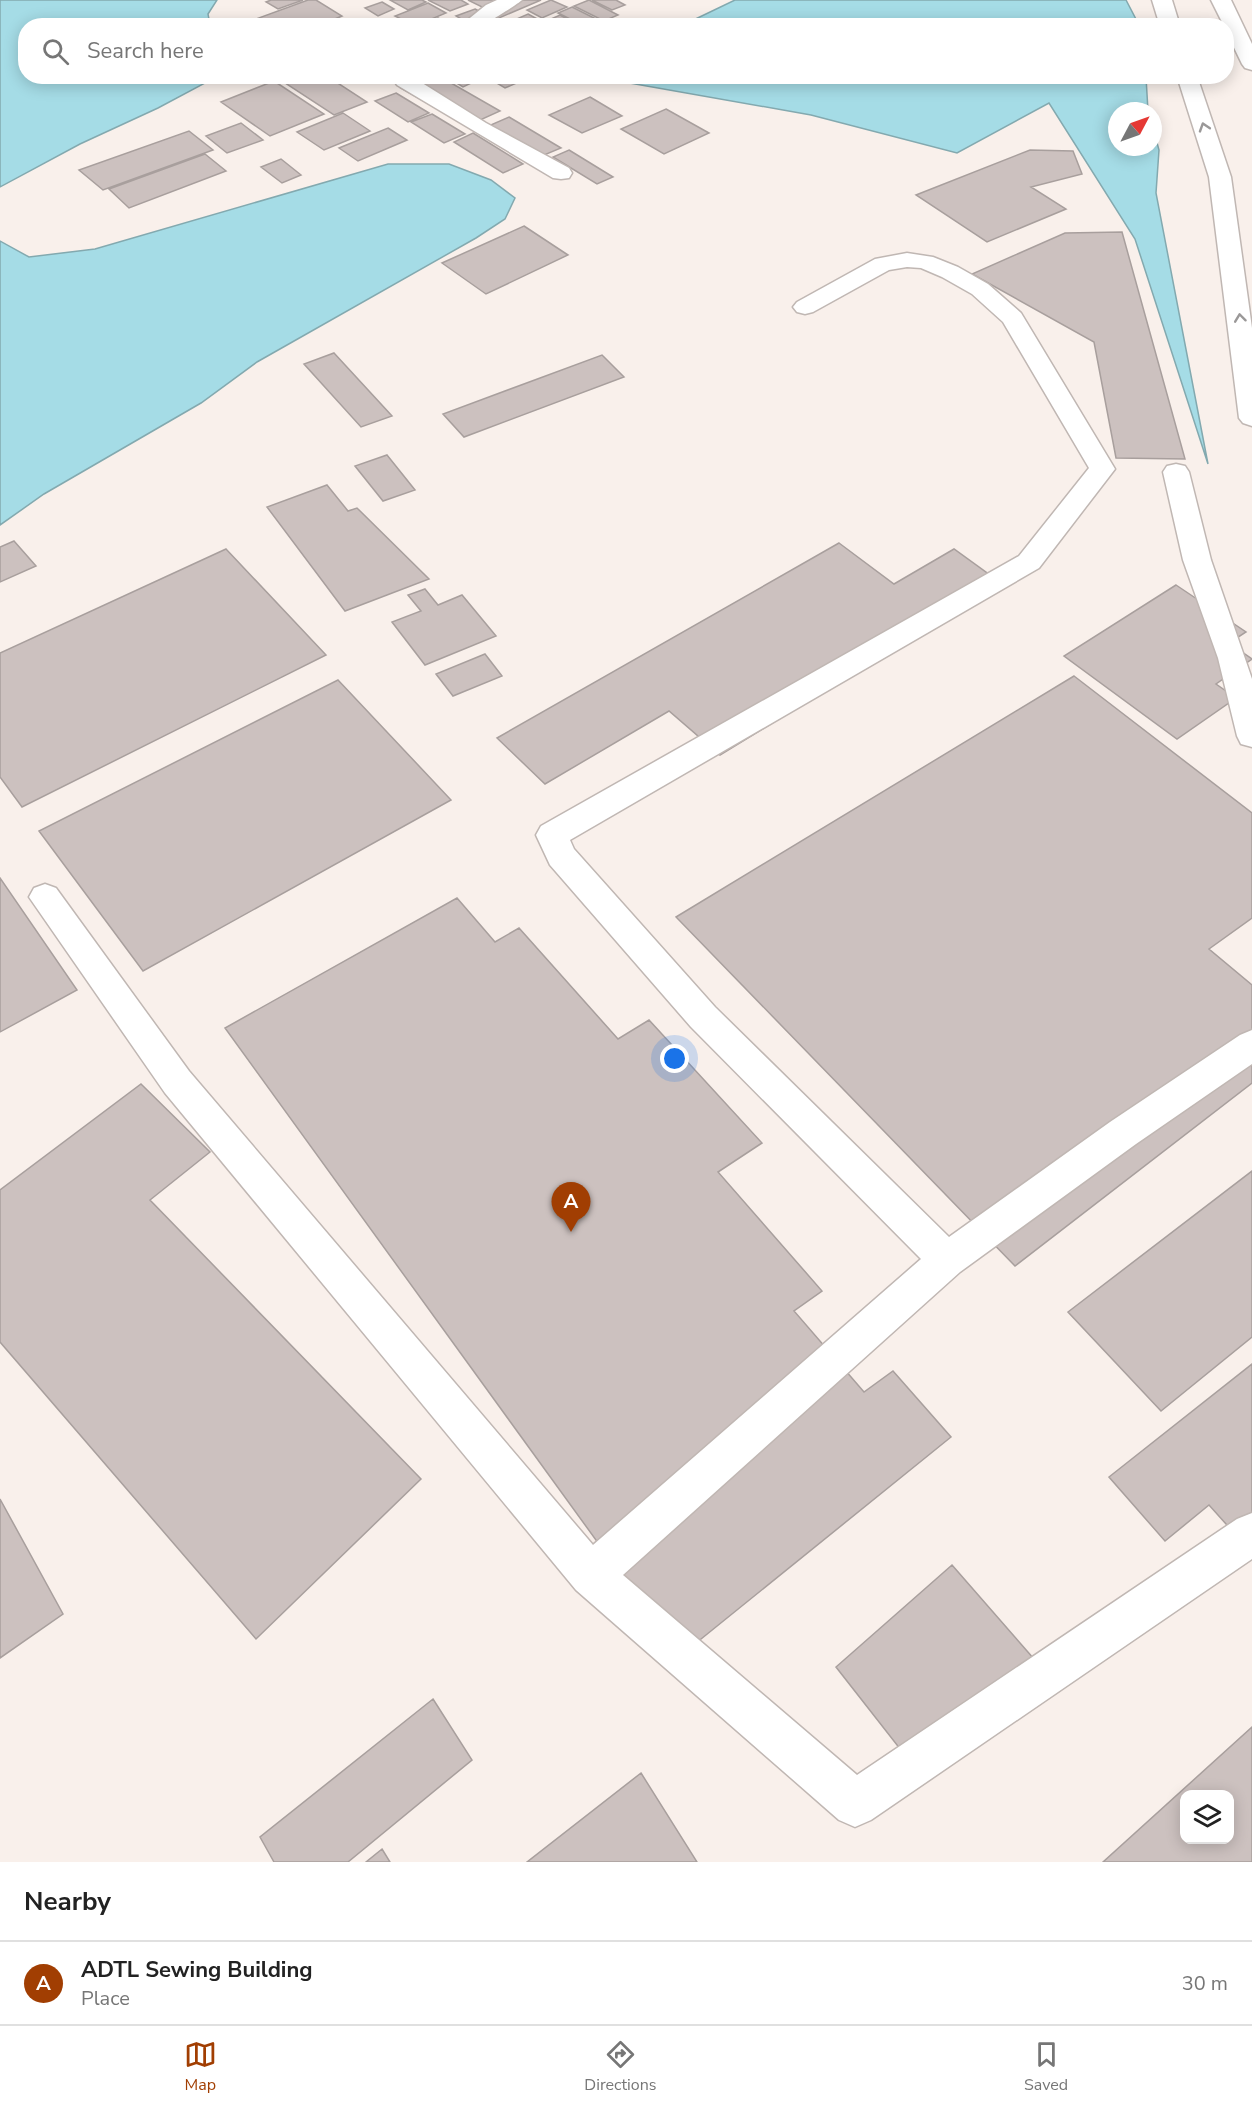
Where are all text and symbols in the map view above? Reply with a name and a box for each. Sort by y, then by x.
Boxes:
search box [18,18,1234,84]
icon: search [39,35,72,68]
text: Search here [87,36,204,66]
north arrow [1108,102,1162,156]
one-way arrow [1198,122,1211,133]
one-way arrow [1234,313,1247,323]
your location [660,1044,689,1073]
pin: A [552,1182,590,1232]
map controls [1180,1790,1234,1844]
button: layers [1180,1790,1234,1844]
text: Nearby [24,1884,111,1919]
text: ADTL Sewing Building [81,1955,313,1985]
text: A [36,1970,51,1997]
text: 30 m [1182,1970,1228,1997]
text: Place [81,1985,130,2012]
tab: Map [184,2038,217,2096]
tab: Directions [584,2038,656,2096]
tab: Saved [1024,2038,1068,2096]

